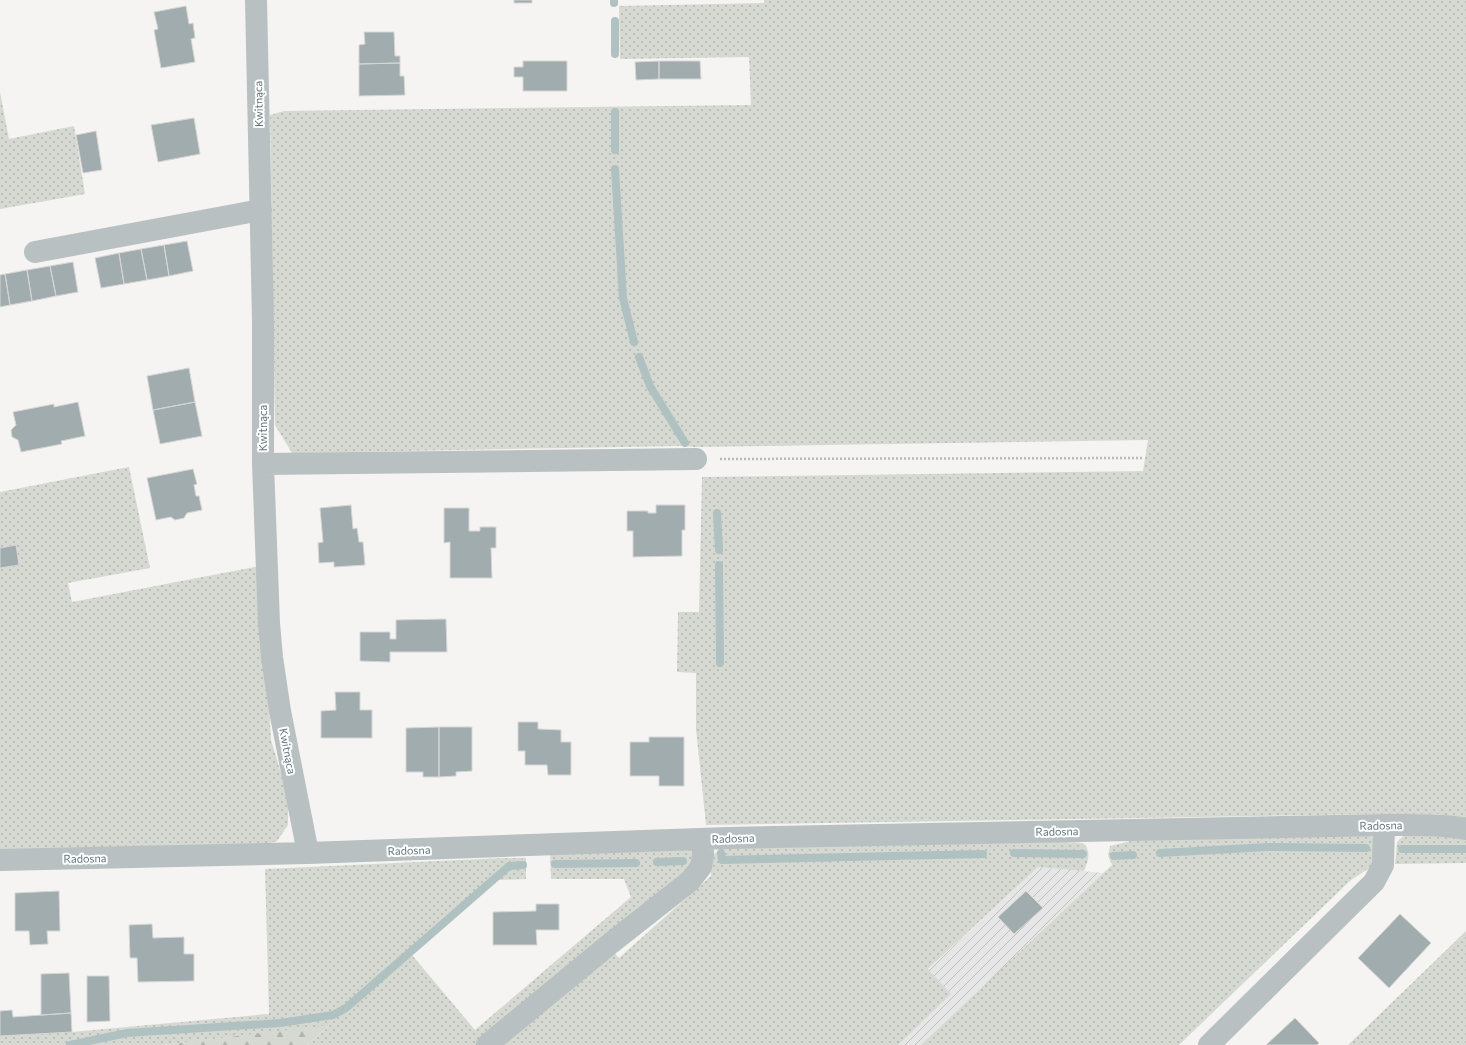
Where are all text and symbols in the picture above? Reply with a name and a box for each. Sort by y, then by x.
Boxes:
street label: Kwitnąca [251,81,265,127]
street label: Kwitnąca [256,405,269,451]
street label: Kwitnąca [277,727,299,775]
street label: Radosna [1359,818,1403,832]
street label: Radosna [1035,824,1079,838]
street label: Radosna [711,831,755,845]
street label: Radosna [387,843,431,857]
street label: Radosna [63,851,107,865]

